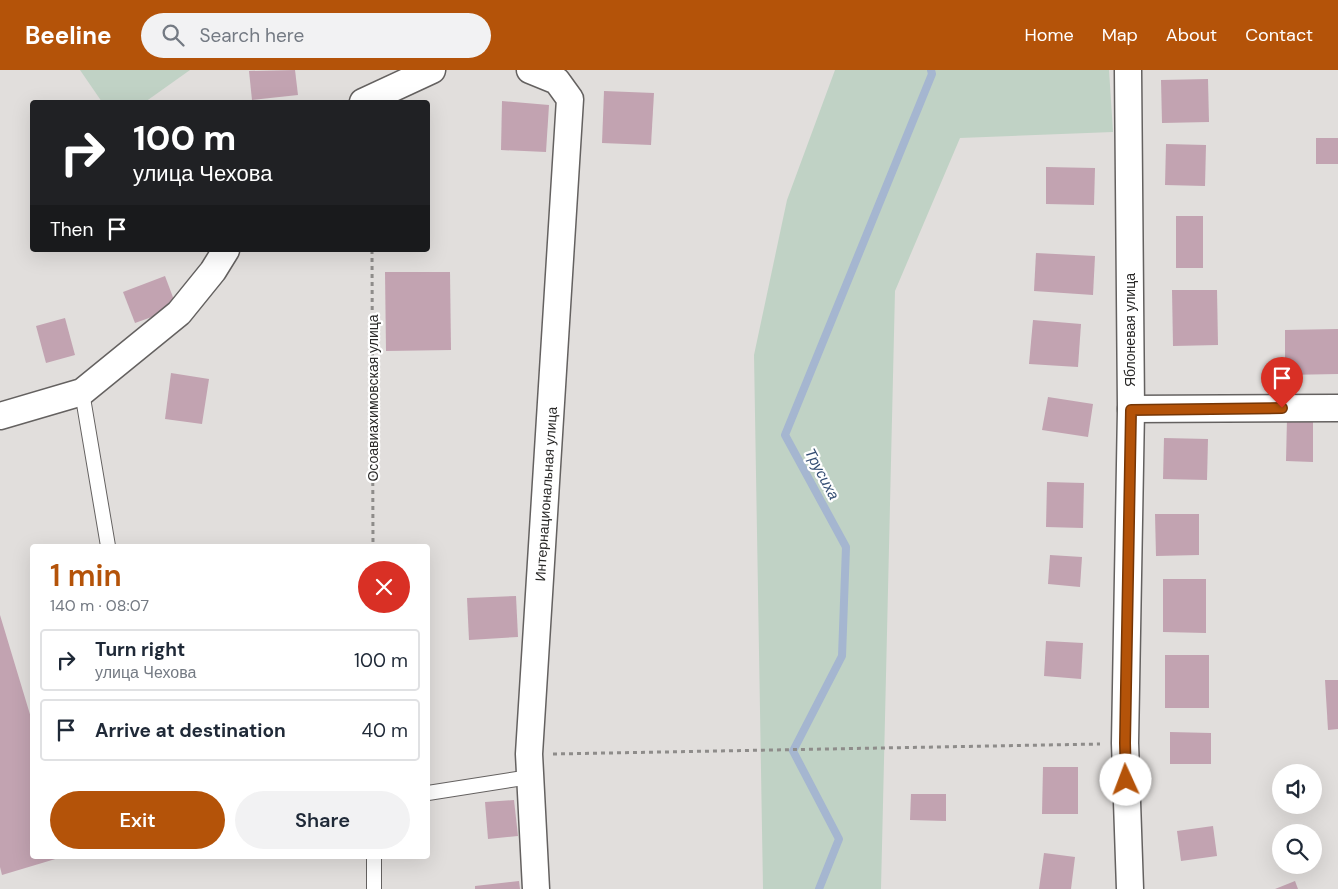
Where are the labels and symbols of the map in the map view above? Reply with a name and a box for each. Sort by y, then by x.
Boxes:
street label: Яблоневая улица [1121,273,1139,387]
street label: Осоавиахимовская улица [364,314,382,482]
pin [1261,357,1303,408]
street label: Интернациональная улица [531,406,561,582]
water label: Трусиха [800,445,844,503]
position arrow [1099,753,1151,805]

